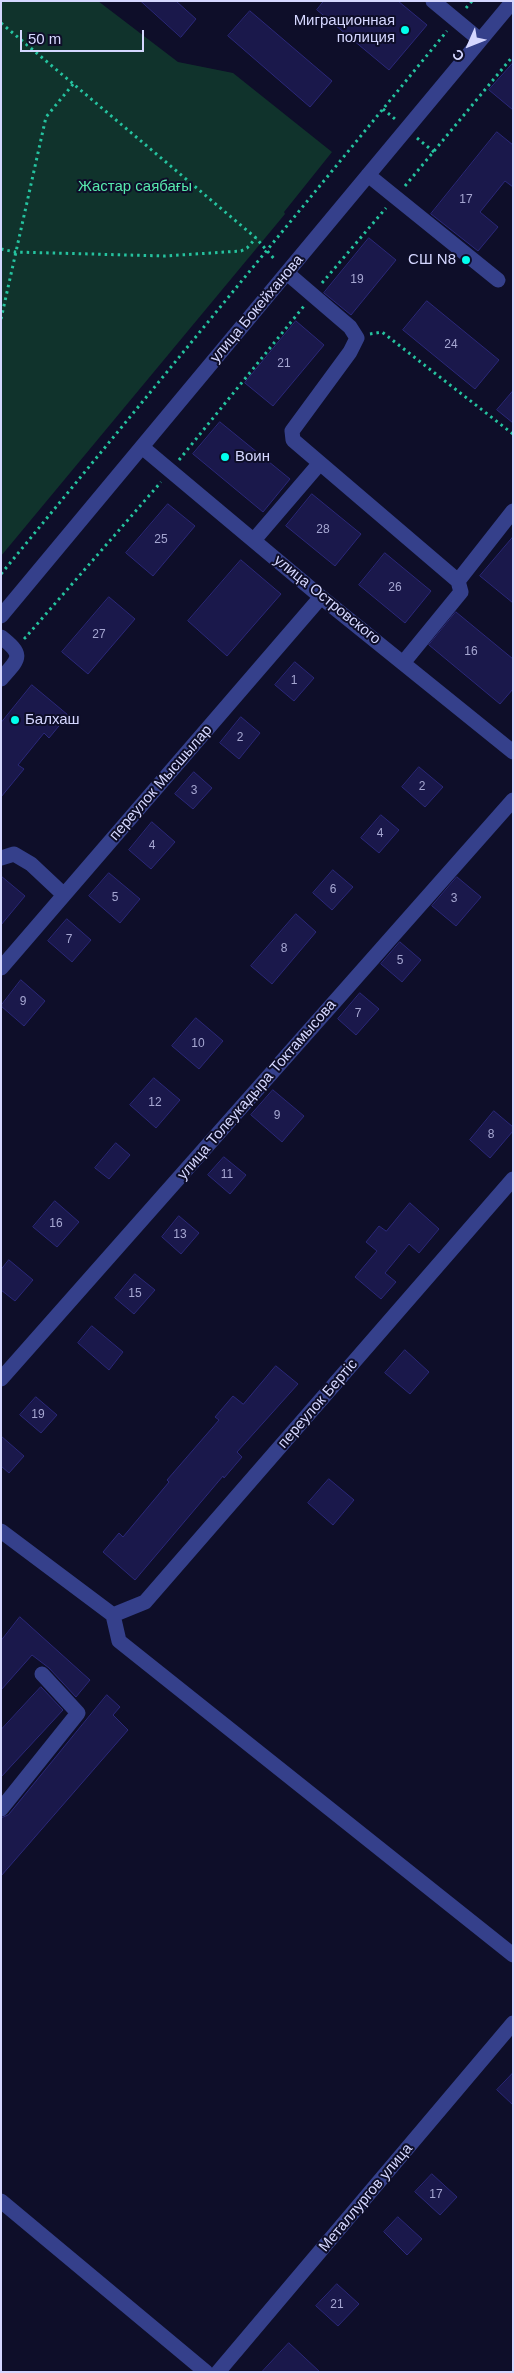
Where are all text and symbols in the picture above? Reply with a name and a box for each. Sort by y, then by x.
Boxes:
place label: Миграционная полиция [294,12,395,47]
scale bar [22,20,146,52]
north arrow [444,20,494,70]
marker: Миграционная полиция [399,24,411,36]
text: 50 m [28,30,61,47]
text: С [449,46,467,65]
park label: Жастар саябағы [78,178,192,196]
house number: 17 [459,193,473,207]
street label: улица Бокейханова [207,251,307,367]
place label: СШ N8 [408,251,456,269]
marker: СШ N8 [460,254,472,266]
house number: 19 [350,273,364,287]
house number: 24 [444,338,458,352]
house number: 21 [277,357,291,371]
place label: Воин [235,448,270,466]
marker: Воин [219,451,231,463]
house number: 28 [316,523,330,537]
house number: 25 [154,533,168,547]
street label: улица Островского [270,551,384,649]
house number: 26 [388,581,402,595]
house number: 27 [92,628,106,642]
house number: 16 [464,645,478,659]
house number: 1 [291,674,297,688]
place label: Балхаш [25,711,80,729]
marker: Балхаш [9,714,21,726]
street label: переулок Мысшылар [106,722,216,844]
house number: 2 [237,731,243,745]
house number: 2 [419,780,425,794]
house number: 3 [191,784,197,798]
house number: 4 [377,827,383,841]
house number: 4 [149,839,155,853]
house number: 6 [330,883,336,897]
house number: 5 [112,891,118,905]
house number: 3 [451,892,457,906]
house number: 7 [66,933,72,947]
house number: 8 [281,942,287,956]
house number: 5 [397,954,403,968]
house number: 9 [20,995,26,1009]
street label: улица Толеукадыра Токтамысова [174,996,340,1184]
house number: 7 [355,1007,361,1021]
house number: 10 [191,1037,205,1051]
house number: 12 [148,1096,162,1110]
house number: 9 [274,1109,280,1123]
house number: 8 [488,1128,494,1142]
house number: 11 [221,1168,233,1182]
house number: 16 [49,1217,63,1231]
house number: 13 [173,1228,187,1242]
house number: 15 [128,1287,142,1301]
street label: переулок Бертіс [274,1356,362,1452]
house number: 19 [31,1408,45,1422]
street label: Металлургов улица [316,2140,416,2256]
house number: 17 [429,2188,443,2202]
house number: 21 [330,2298,344,2312]

